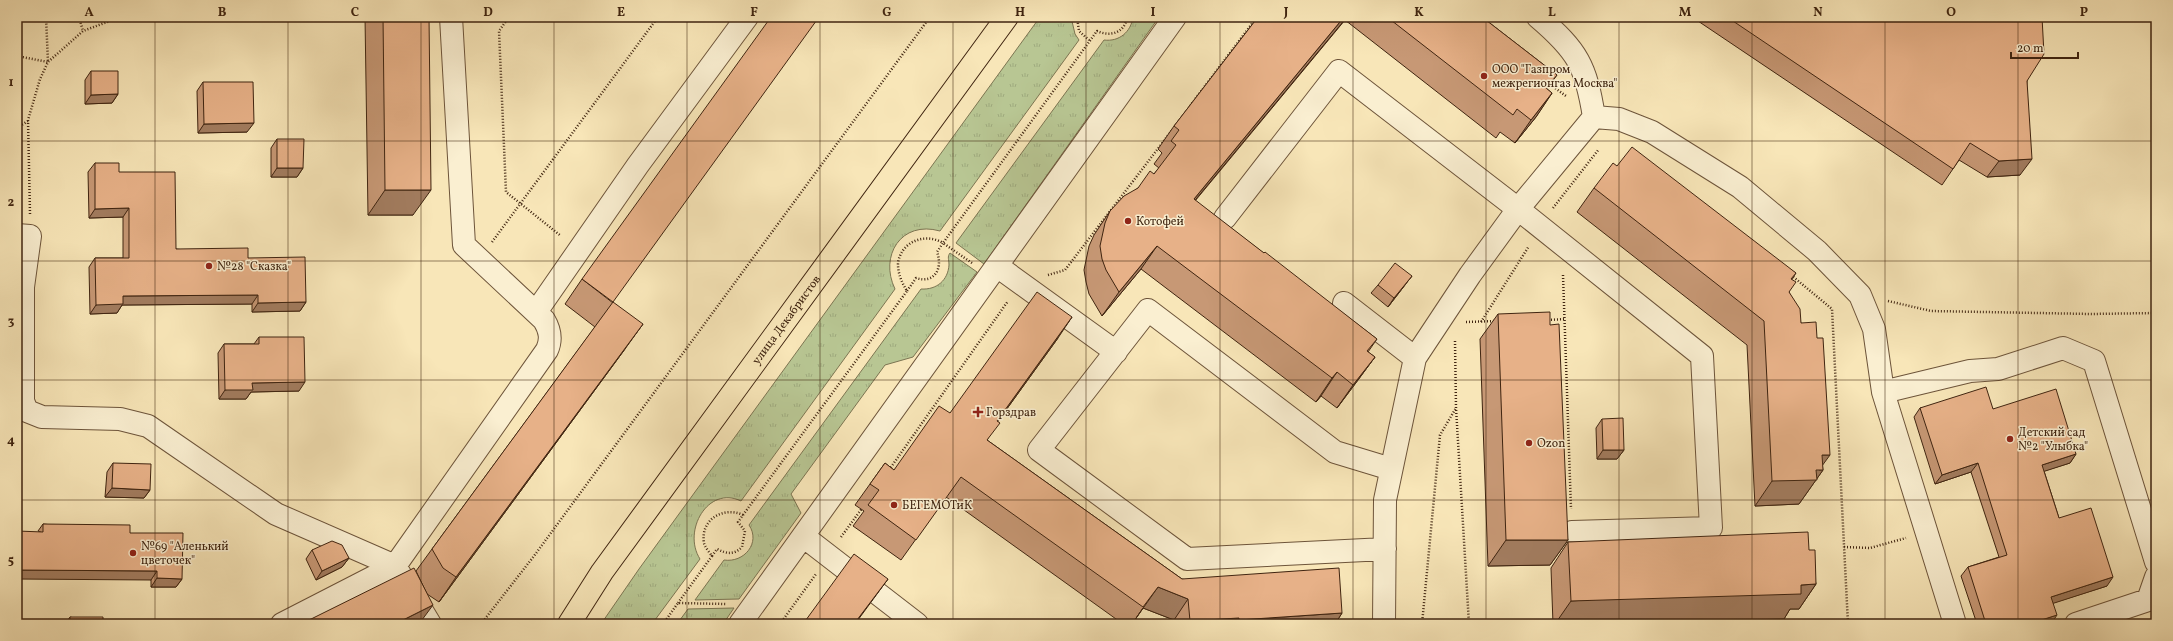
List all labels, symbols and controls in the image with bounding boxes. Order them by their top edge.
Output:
text: A [84,4,94,22]
text: B [218,4,227,22]
text: C [351,4,359,22]
text: D [483,4,493,22]
text: E [617,4,625,22]
text: F [750,4,758,22]
text: G [882,4,892,22]
text: H [1015,4,1025,22]
text: I [1151,4,1156,22]
text: J [1283,4,1289,22]
text: K [1414,4,1424,22]
text: L [1548,4,1556,22]
text: M [1679,4,1692,22]
text: N [1813,4,1823,22]
text: O [1946,4,1956,22]
text: P [2080,4,2088,22]
scale bar [2011,34,2078,60]
text: 20 m [2017,41,2044,57]
place label: ООО "Газпром межрегионгаз Москва" [1492,62,1618,92]
marker: ООО "Газпром межрегионгаз Москва" [1479,71,1489,81]
text: 1 [8,74,14,92]
text: 2 [8,194,15,212]
place label: Котофей [1136,214,1184,230]
marker: Котофей [1123,216,1133,226]
place label: №28 "Сказка" [217,259,291,275]
marker: №28 "Сказка" [204,261,214,271]
street label: улица Декабристов [749,272,825,368]
text: 3 [8,313,15,331]
place label: Горздрав [986,405,1036,421]
marker: Горздрав [973,407,983,417]
place label: Детский сад №2 "Улыбка" [2018,425,2088,455]
text: 4 [7,432,15,450]
marker: Детский сад №2 "Улыбка" [2005,434,2015,444]
place label: Ozon [1537,436,1565,452]
marker: Ozon [1524,438,1534,448]
place label: БЕГЕМОТиК [902,498,972,514]
marker: БЕГЕМОТиК [889,500,899,510]
place label: №69 "Аленький цветочек" [141,539,229,569]
marker: №69 "Аленький цветочек" [128,548,138,558]
text: 5 [8,552,14,570]

